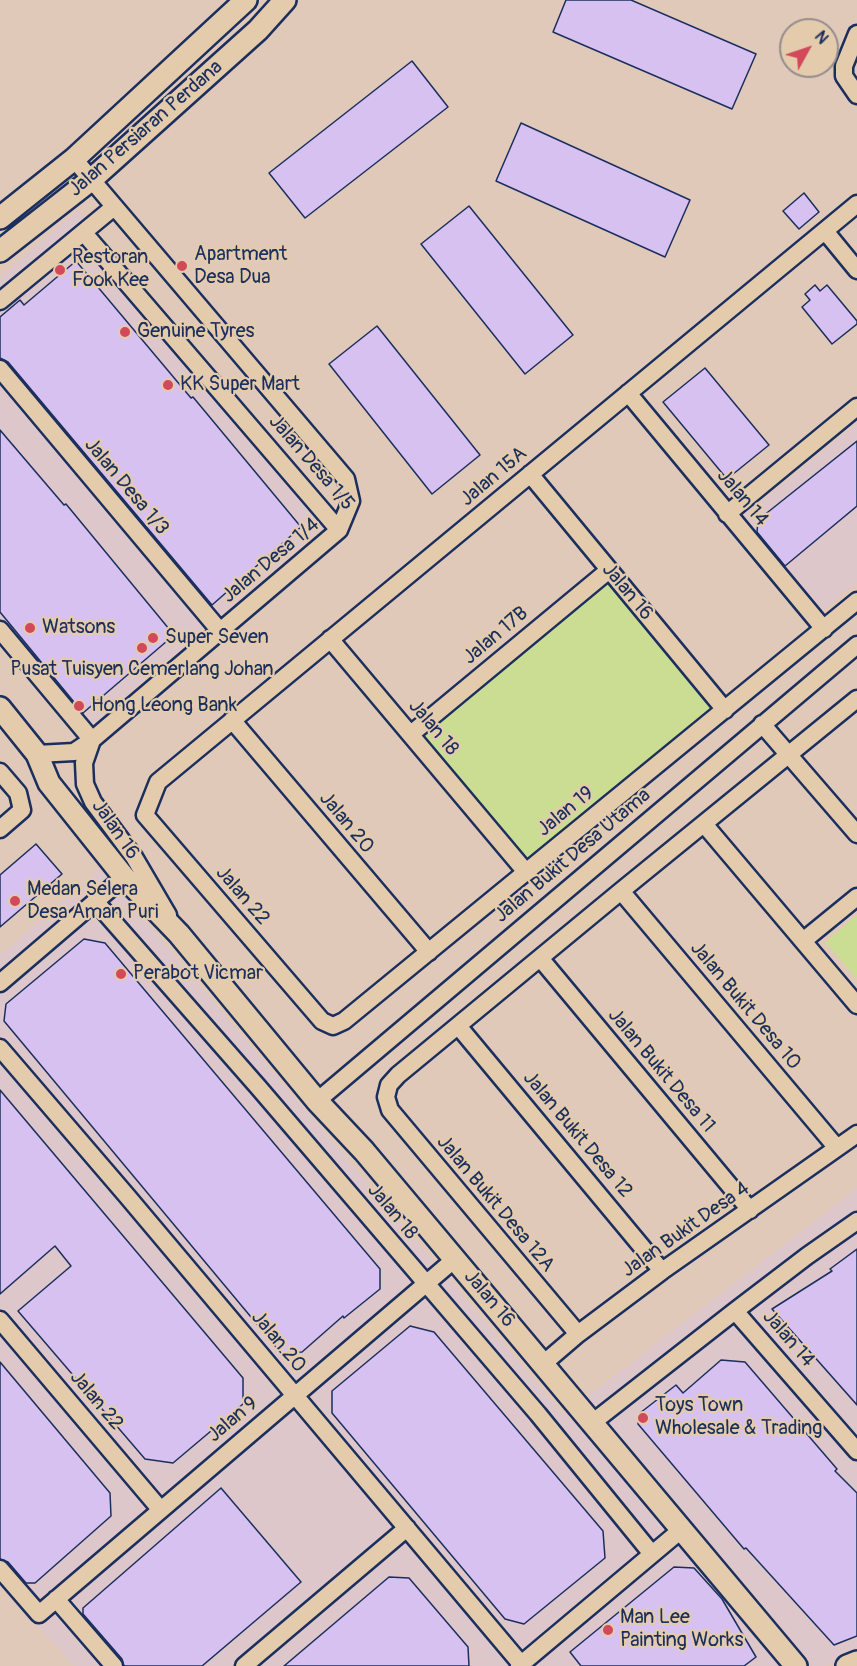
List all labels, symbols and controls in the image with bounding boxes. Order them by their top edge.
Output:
north arrow [779,18,839,78]
text: N [810,27,832,48]
street label: Jalan Persiaran Perdana [64,56,228,202]
place label: Apartment Desa Dua [194,243,287,290]
place label: Restoran Fook Kee [72,246,149,293]
marker: Apartment Desa Dua [175,259,189,273]
marker: Restoran Fook Kee [53,263,67,277]
place label: Genuine Tyres [137,320,255,344]
marker: Genuine Tyres [118,325,132,339]
place label: KK Super Mart [180,373,300,397]
marker: KK Super Mart [161,378,175,392]
street label: Jalan Desa 1/5 [263,410,359,516]
street label: Jalan Desa 1/3 [79,434,173,540]
street label: Jalan 15A [456,442,532,512]
street label: Jalan 14 [711,464,773,532]
street label: Jalan Desa 1/4 [217,513,325,609]
street label: Jalan 16 [596,558,658,626]
street label: Jalan 17B [459,602,533,670]
place label: Watsons [42,616,115,640]
marker: Watsons [23,621,37,635]
place label: Super Seven [165,626,269,650]
marker: Super Seven [146,631,160,645]
marker: Pusat Tuisyen Cemerlang Johan [135,641,149,655]
place label: Pusat Tuisyen Cemerlang Johan [10,658,274,682]
place label: Hong Leong Bank [91,694,237,718]
street label: Jalan 18 [403,695,463,761]
marker: Hong Leong Bank [72,699,86,713]
street label: Jalan 19 [533,782,599,842]
street label: Jalan Bukit Desa Utama [490,784,656,928]
street label: Jalan 20 [313,787,379,859]
street label: Jalan 16 [86,795,144,865]
street label: Jalan 22 [210,862,274,930]
place label: Medan Selera Desa Aman Puri [27,878,158,925]
marker: Medan Selera Desa Aman Puri [8,894,22,908]
street label: Jalan Bukit Desa 10 [684,937,806,1075]
place label: Perabot Vicmar [133,962,263,986]
marker: Perabot Vicmar [114,967,128,981]
street label: Jalan Bukit Desa 11 [602,1004,720,1138]
street label: Jalan Bukit Desa 12 [517,1067,637,1203]
street label: Jalan Bukit Desa 12A [431,1131,559,1277]
street label: Jalan Bukit Desa 4 [618,1177,754,1283]
street label: Jalan 18 [362,1179,422,1245]
street label: Jalan 16 [458,1265,520,1333]
street label: Jalan 20 [245,1306,311,1378]
street label: Jalan 14 [757,1306,819,1372]
street label: Jalan 22 [64,1366,128,1436]
street label: Jalan 9 [203,1392,263,1448]
place label: Toys Town Wholesale & Trading [655,1394,822,1441]
marker: Toys Town Wholesale & Trading [636,1411,650,1425]
place label: Man Lee Painting Works [620,1606,743,1653]
marker: Man Lee Painting Works [601,1623,615,1637]

